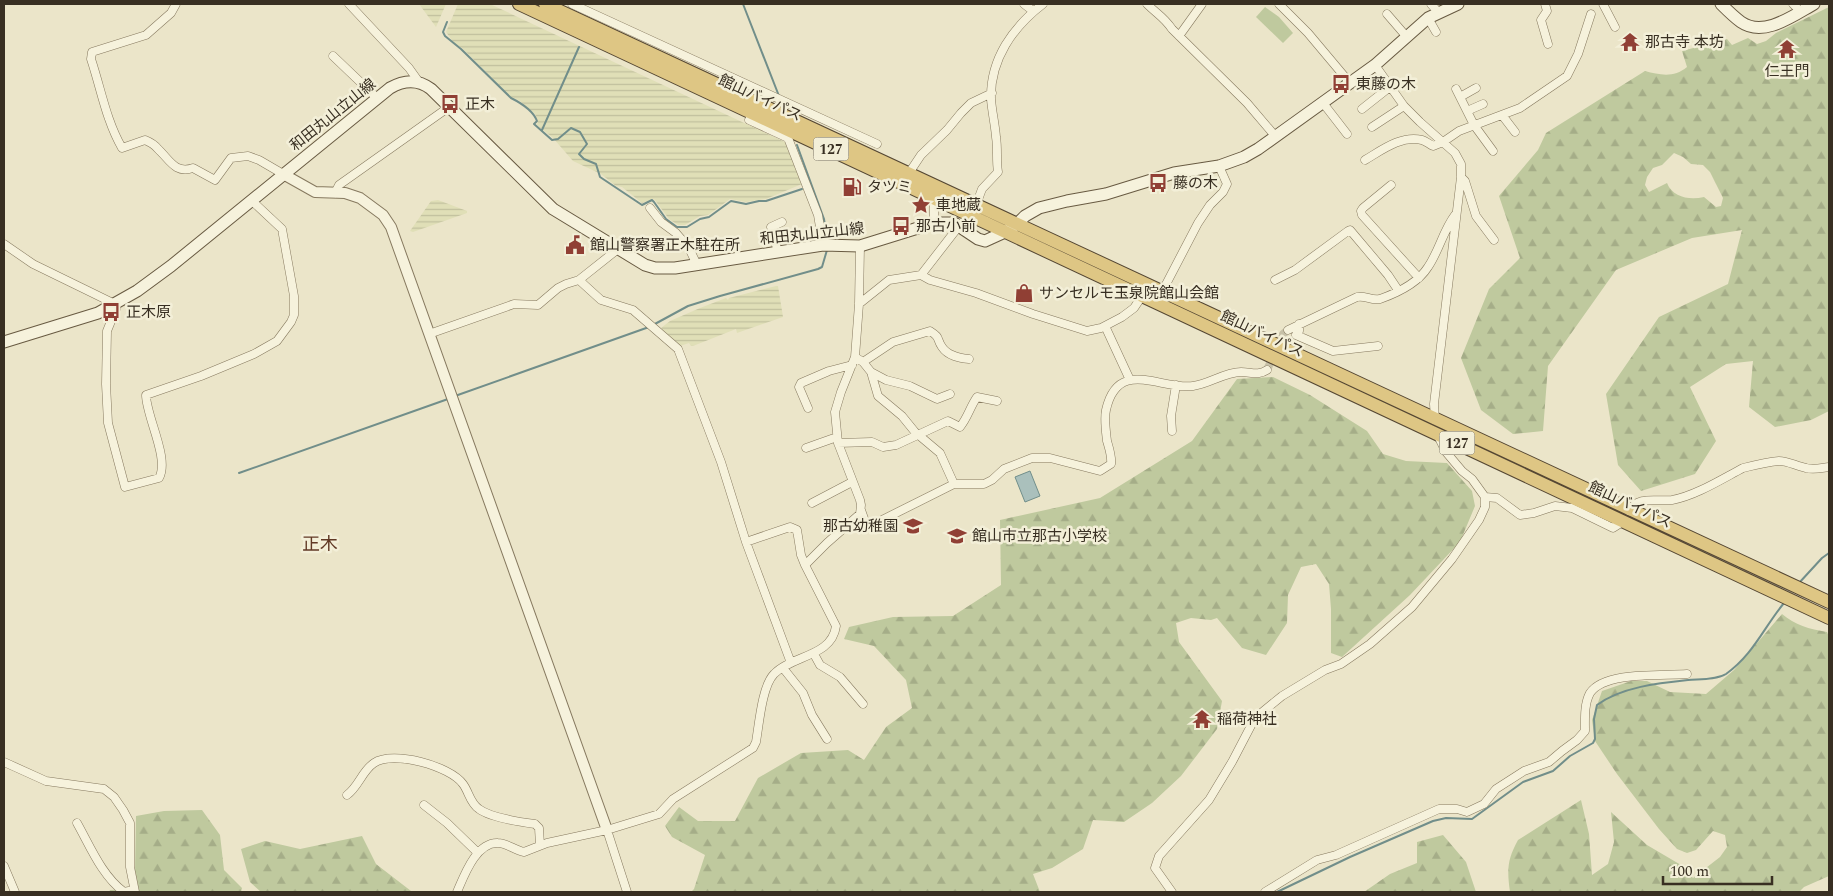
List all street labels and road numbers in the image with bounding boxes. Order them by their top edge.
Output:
street label: 館山バイパス [714,69,806,127]
street label: 和田丸山立山線 [285,73,381,157]
road number: 127 [814,138,848,160]
street label: 和田丸山立山線 [759,217,865,251]
street label: 館山バイパス [1216,305,1308,363]
road number: 127 [1440,432,1474,454]
street label: 館山バイパス [1584,476,1676,534]

